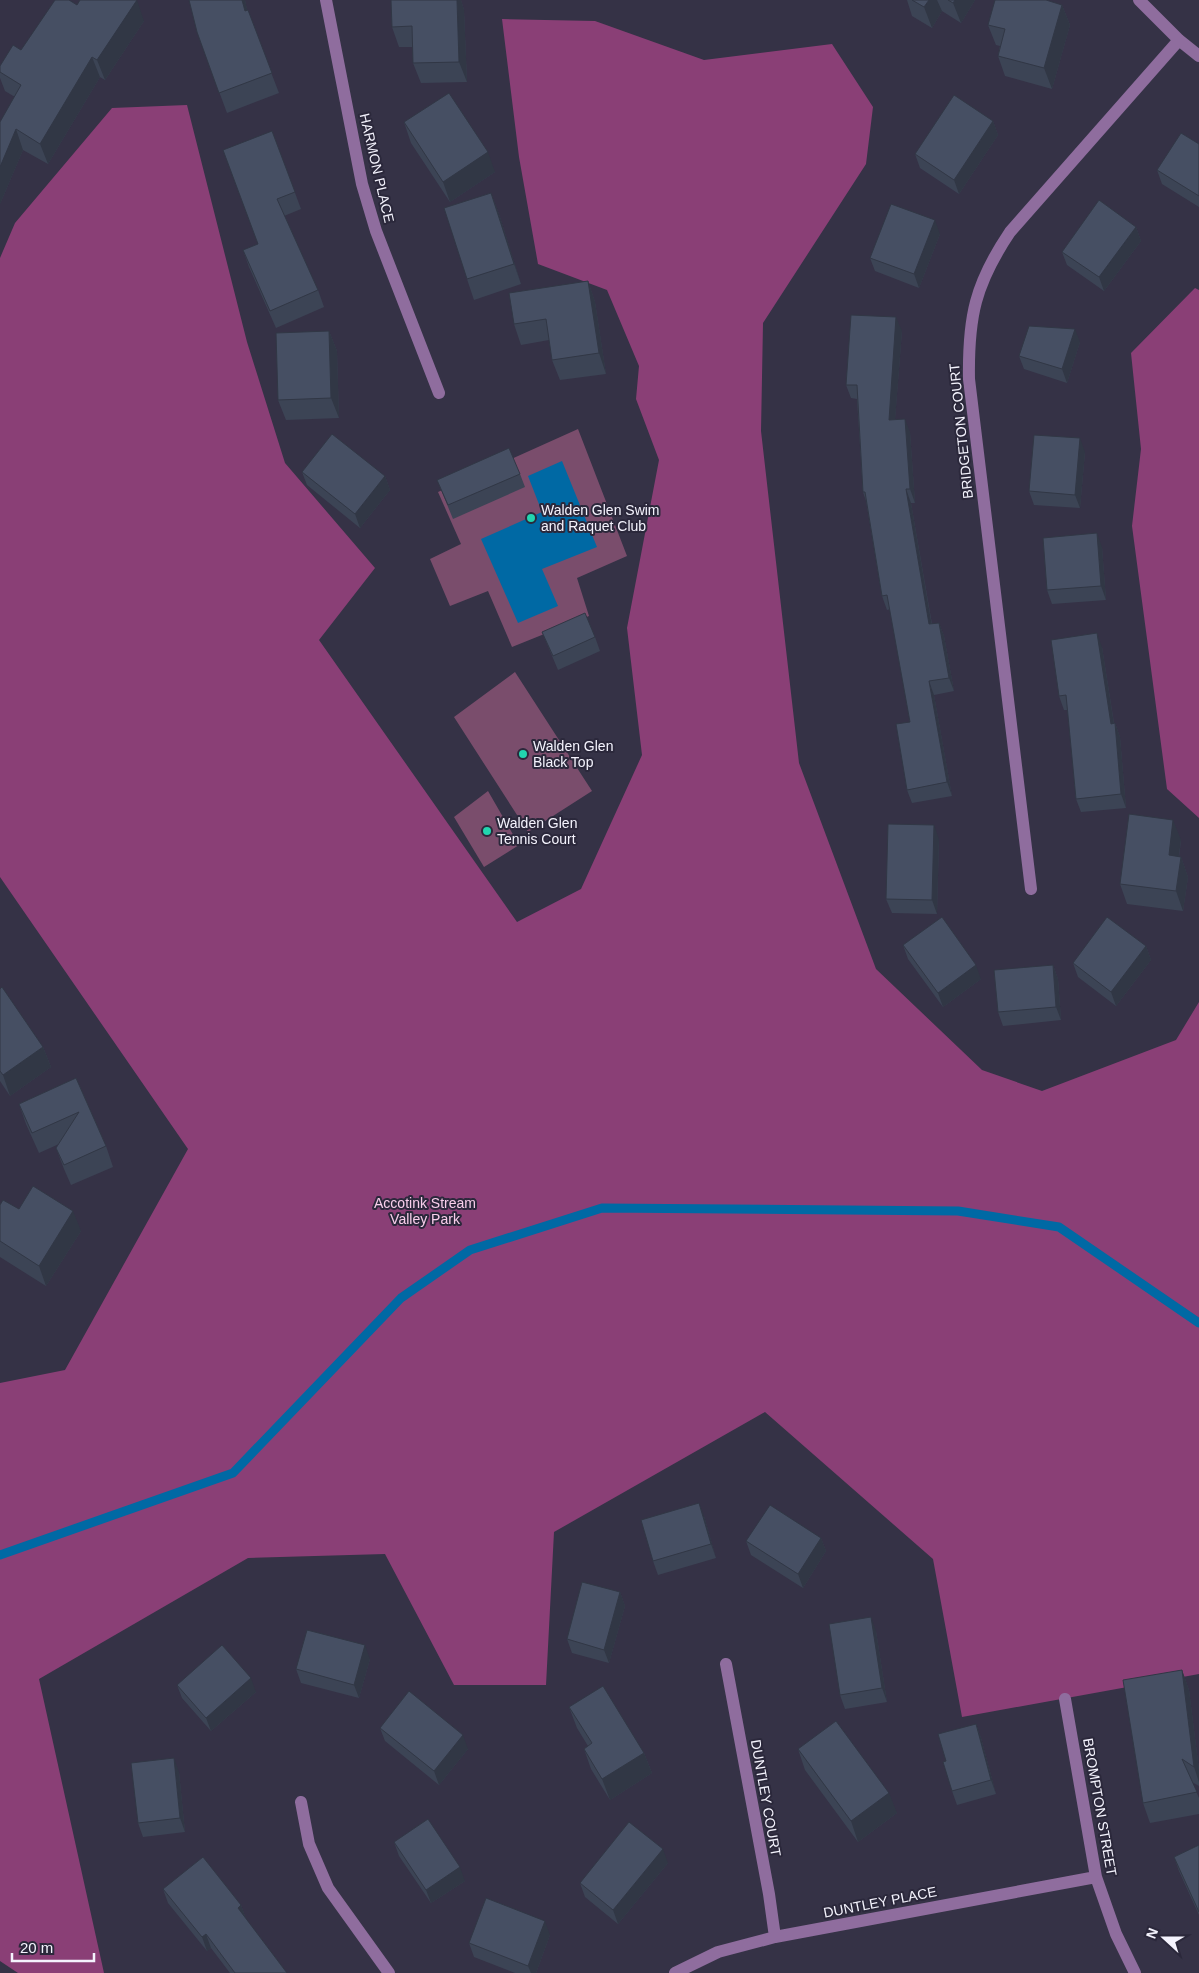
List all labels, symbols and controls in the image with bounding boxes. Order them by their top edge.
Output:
street label: HARMON PLACE [357,112,397,224]
street label: BRIDGETON COURT [946,362,976,500]
place label: Walden Glen Swim and Raquet Club [541,502,660,534]
marker: Walden Glen Swim and Raquet Club [525,512,537,524]
place label: Walden Glen Black Top [533,738,613,770]
marker: Walden Glen Black Top [517,748,529,760]
place label: Walden Glen Tennis Court [497,815,577,847]
marker: Walden Glen Tennis Court [481,825,493,837]
park label: Accotink Stream Valley Park [374,1195,476,1227]
street label: BROMPTON STREET [1080,1737,1120,1878]
street label: DUNTLEY COURT [748,1738,784,1858]
street label: DUNTLEY PLACE [822,1883,938,1921]
north arrow [1139,1913,1189,1963]
text: N [1143,1926,1161,1941]
scale bar [12,1930,95,1962]
text: 20 m [20,1939,53,1956]

